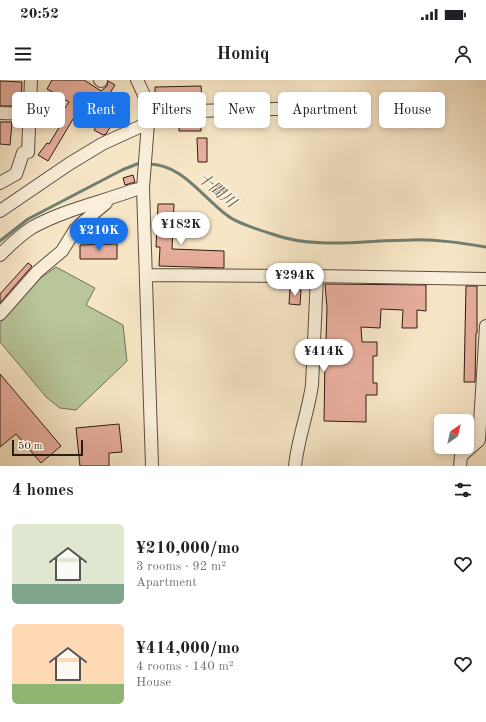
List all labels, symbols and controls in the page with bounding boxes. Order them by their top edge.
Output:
text: 20:52 [20,7,59,22]
icon: menu [12,43,34,65]
icon: person [452,43,474,65]
text: Homiq [216,45,270,63]
chip: Buy [12,92,65,128]
chip: Rent [73,92,130,128]
chip: Filters [138,92,206,128]
chip: New [214,92,270,128]
chip: Apartment [278,92,371,128]
chip: House [379,92,445,128]
water label: 十間川 [194,169,241,212]
pin: ¥182K [153,212,209,246]
pin: ¥210K [71,218,127,252]
text: ¥182K [161,218,201,231]
text: ¥210K [79,224,119,237]
pin: ¥294K [267,263,323,297]
text: ¥294K [275,269,315,282]
pin: ¥414K [296,339,352,373]
text: ¥414K [304,345,344,358]
north arrow [434,414,474,454]
map controls [434,414,474,454]
scale bar [12,438,83,457]
text: 50 m [18,441,43,452]
icon: filters [452,479,474,501]
text: 4 homes [12,482,74,499]
icon: home [44,540,92,588]
text: ¥210,000/mo [136,540,240,557]
icon: heart [452,553,474,575]
text: 3 rooms · 92 m² [136,560,226,573]
text: Apartment [136,576,197,589]
icon: home [44,640,92,688]
text: ¥414,000/mo [136,640,240,657]
icon: heart [452,653,474,675]
text: 4 rooms · 140 m² [136,660,234,673]
text: House [136,676,171,689]

